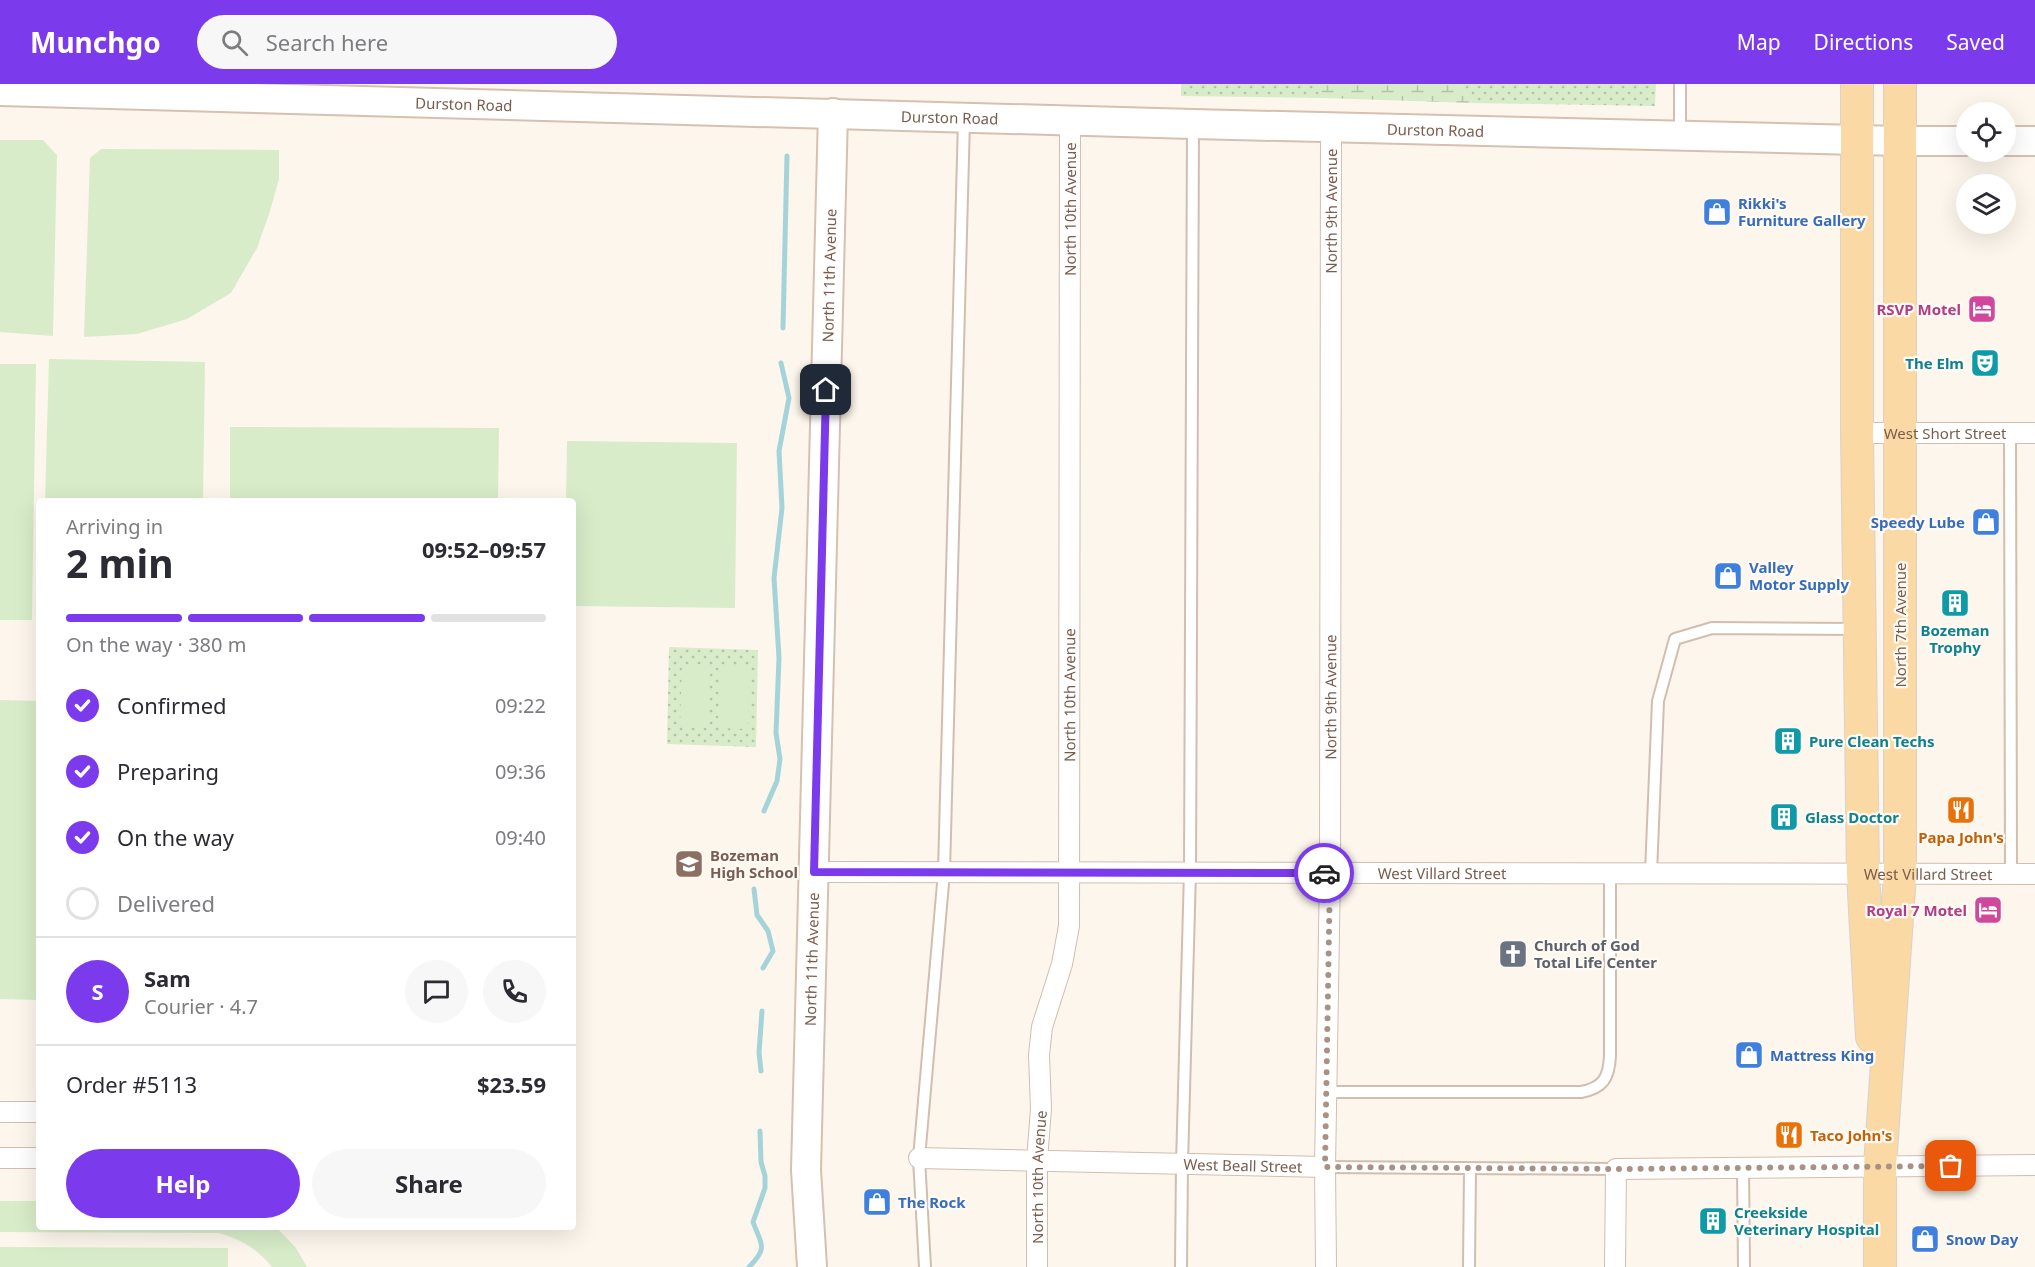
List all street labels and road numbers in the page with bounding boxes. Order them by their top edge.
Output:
street label: Durston Road [415,92,513,115]
street label: Durston Road [901,106,999,129]
street label: Durston Road [1387,119,1484,141]
street label: North 10th Avenue [1060,142,1080,276]
street label: North 9th Avenue [1321,148,1341,274]
street label: North 11th Avenue [817,208,841,343]
street label: West Short Street [1884,423,2007,443]
street label: North 7th Avenue [1890,562,1910,688]
street label: North 10th Avenue [1059,628,1079,762]
street label: North 9th Avenue [1320,634,1340,760]
street label: West Villard Street [1378,863,1507,883]
street label: West Villard Street [1864,864,1993,884]
street label: North 11th Avenue [800,892,823,1026]
street label: North 10th Avenue [1027,1109,1051,1244]
street label: West Beall Street [1183,1154,1303,1177]

